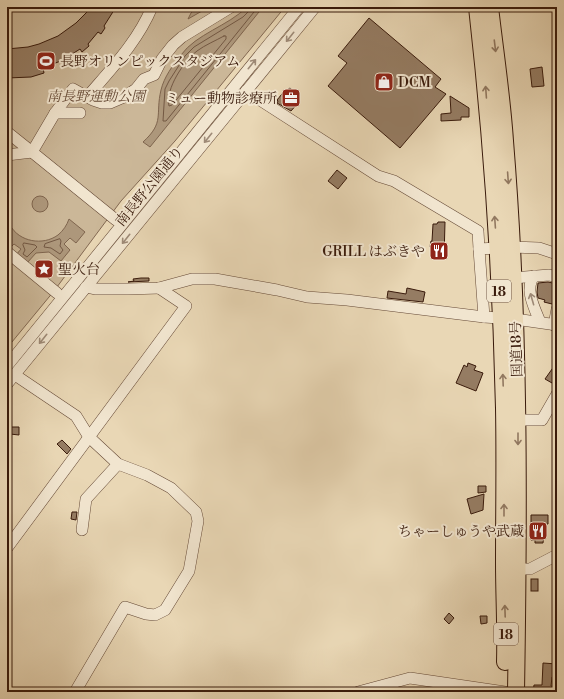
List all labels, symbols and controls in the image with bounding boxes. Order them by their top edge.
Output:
one-way arrow [286,32,294,43]
one-way arrow [491,39,498,52]
sports icon: 長野オリンピックスタジアム [35,50,57,72]
place label: 長野オリンピックスタジアム [60,53,240,71]
one-way arrow [248,59,257,70]
shop icon: DCM [373,71,395,93]
place label: DCM [398,74,431,92]
one-way arrow [483,86,490,99]
office icon: ミュー動物診療所 [280,87,302,109]
park label: 南長野運動公園 [47,88,147,106]
place label: ミュー動物診療所 [165,90,277,108]
one-way arrow [203,133,212,143]
street label: 南長野公園通り [112,143,188,230]
one-way arrow [504,171,511,184]
one-way arrow [491,216,499,229]
one-way arrow [121,233,130,244]
restaurant icon: GRILL はぶきや [428,240,450,262]
place label: GRILL はぶきや [322,243,425,261]
place icon: 聖火台 [33,258,55,280]
place label: 聖火台 [58,261,100,279]
road number: 18 [487,280,511,302]
one-way arrow [528,293,535,306]
street label: 国道18号 [507,320,527,377]
one-way arrow [39,334,48,345]
one-way arrow [499,374,506,387]
one-way arrow [514,432,522,445]
one-way arrow [500,504,508,517]
restaurant icon: ちゃーしゅうや武蔵 [527,520,549,542]
place label: ちゃーしゅうや武蔵 [398,523,524,541]
one-way arrow [501,605,509,618]
road number: 18 [494,623,518,645]

